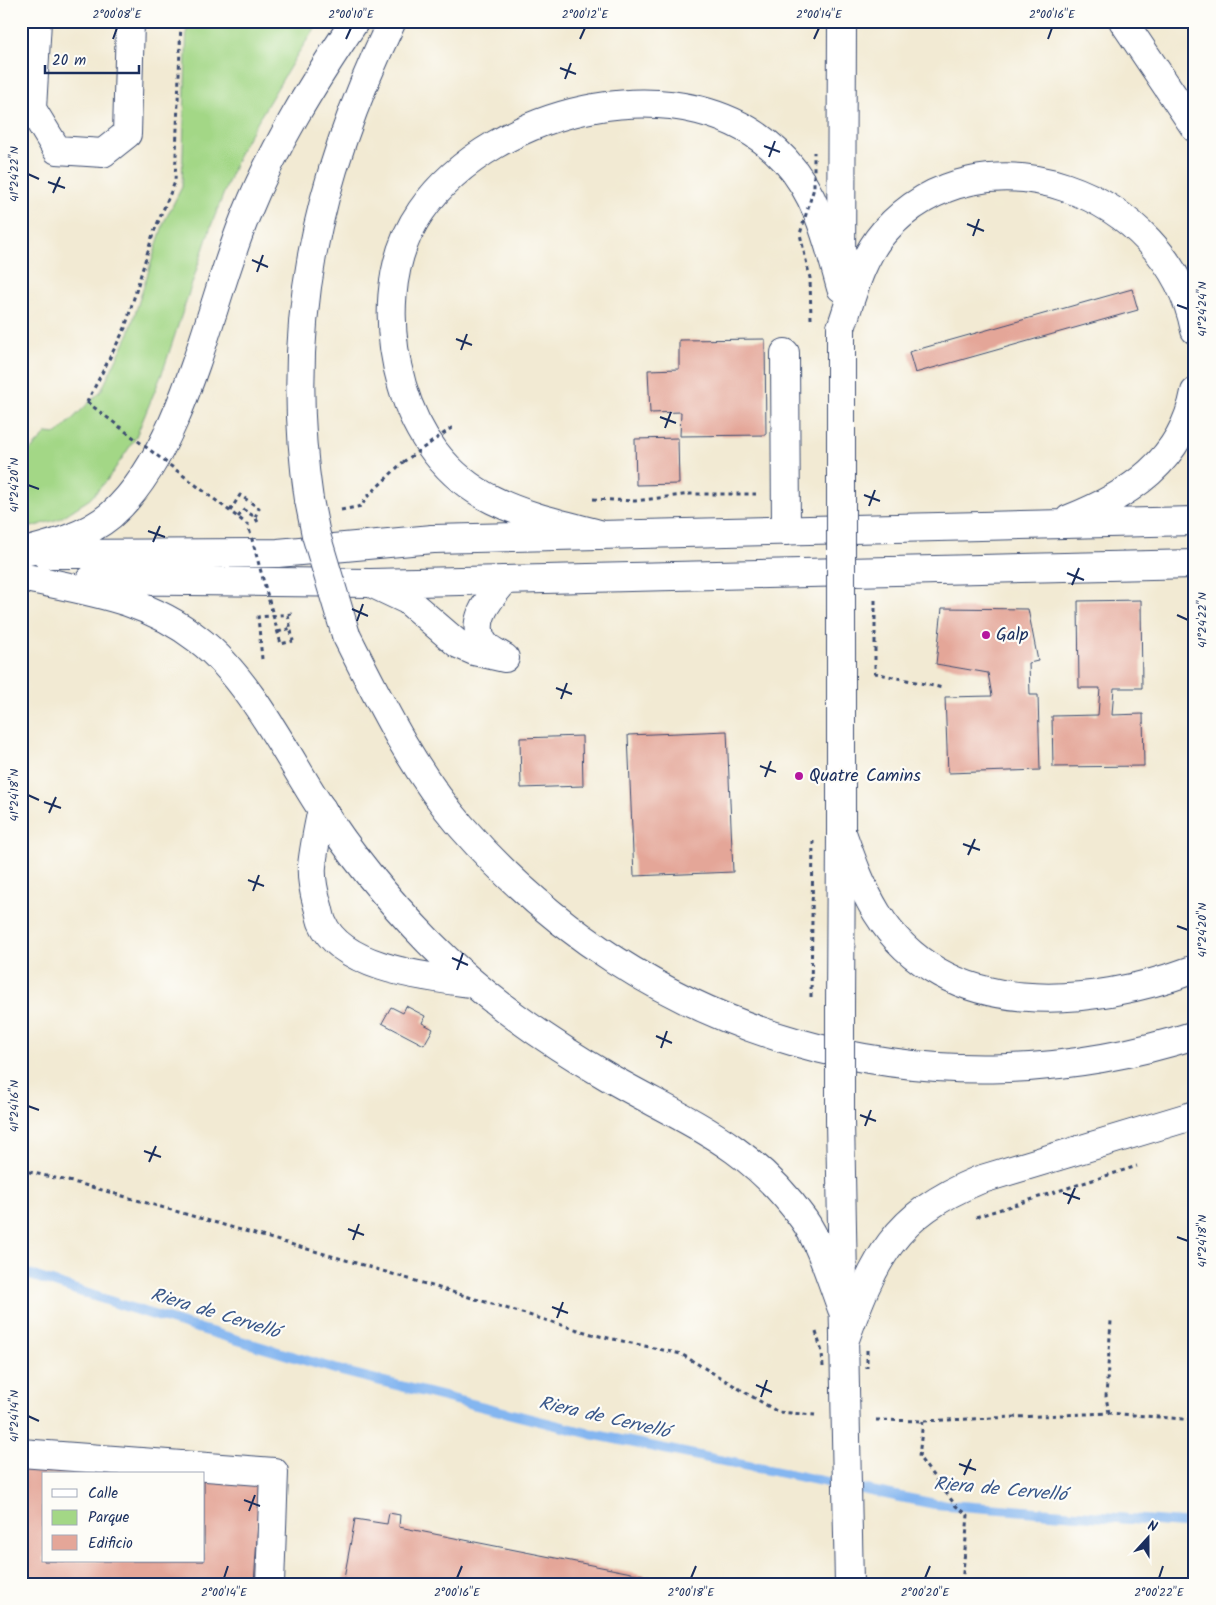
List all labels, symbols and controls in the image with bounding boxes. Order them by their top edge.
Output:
text: 2°00'08"E [93,5,142,24]
text: 2°00'10"E [328,5,375,24]
text: 2°00'12"E [562,5,609,24]
text: 2°00'14"E [796,5,843,24]
text: 2°00'16"E [1029,5,1076,24]
scale bar [45,42,139,74]
text: 20 m [52,49,86,73]
text: 41°24'22"N [5,146,24,202]
text: 41°24'24"N [1193,281,1212,337]
text: 41°24'20"N [5,458,24,512]
text: 41°24'22"N [1193,592,1212,648]
place label: Galp [996,621,1029,650]
marker: Galp [980,629,992,641]
place label: Quatre Camins [809,762,921,791]
text: 41°24'18"N [5,769,24,821]
marker: Quatre Camins [793,770,805,782]
text: 41°24'20"N [1193,903,1212,957]
text: 41°24'16"N [5,1080,24,1132]
text: 41°24'18"N [1193,1215,1212,1267]
water label: Riera de Cervelló [147,1280,287,1349]
water label: Riera de Cervelló [536,1388,677,1449]
text: 41°24'14"N [5,1390,24,1442]
water label: Riera de Cervelló [932,1469,1072,1511]
legend [42,1472,205,1562]
text: Calle [88,1482,118,1506]
text: Parque [88,1506,129,1530]
north arrow [1124,1512,1174,1562]
text: N [1144,1515,1161,1539]
text: Edificio [88,1532,133,1556]
text: 2°00'14"E [201,1583,248,1602]
text: 2°00'16"E [434,1583,481,1602]
text: 2°00'18"E [668,1583,715,1602]
text: 2°00'20"E [901,1583,950,1602]
text: 2°00'22"E [1134,1583,1185,1602]

